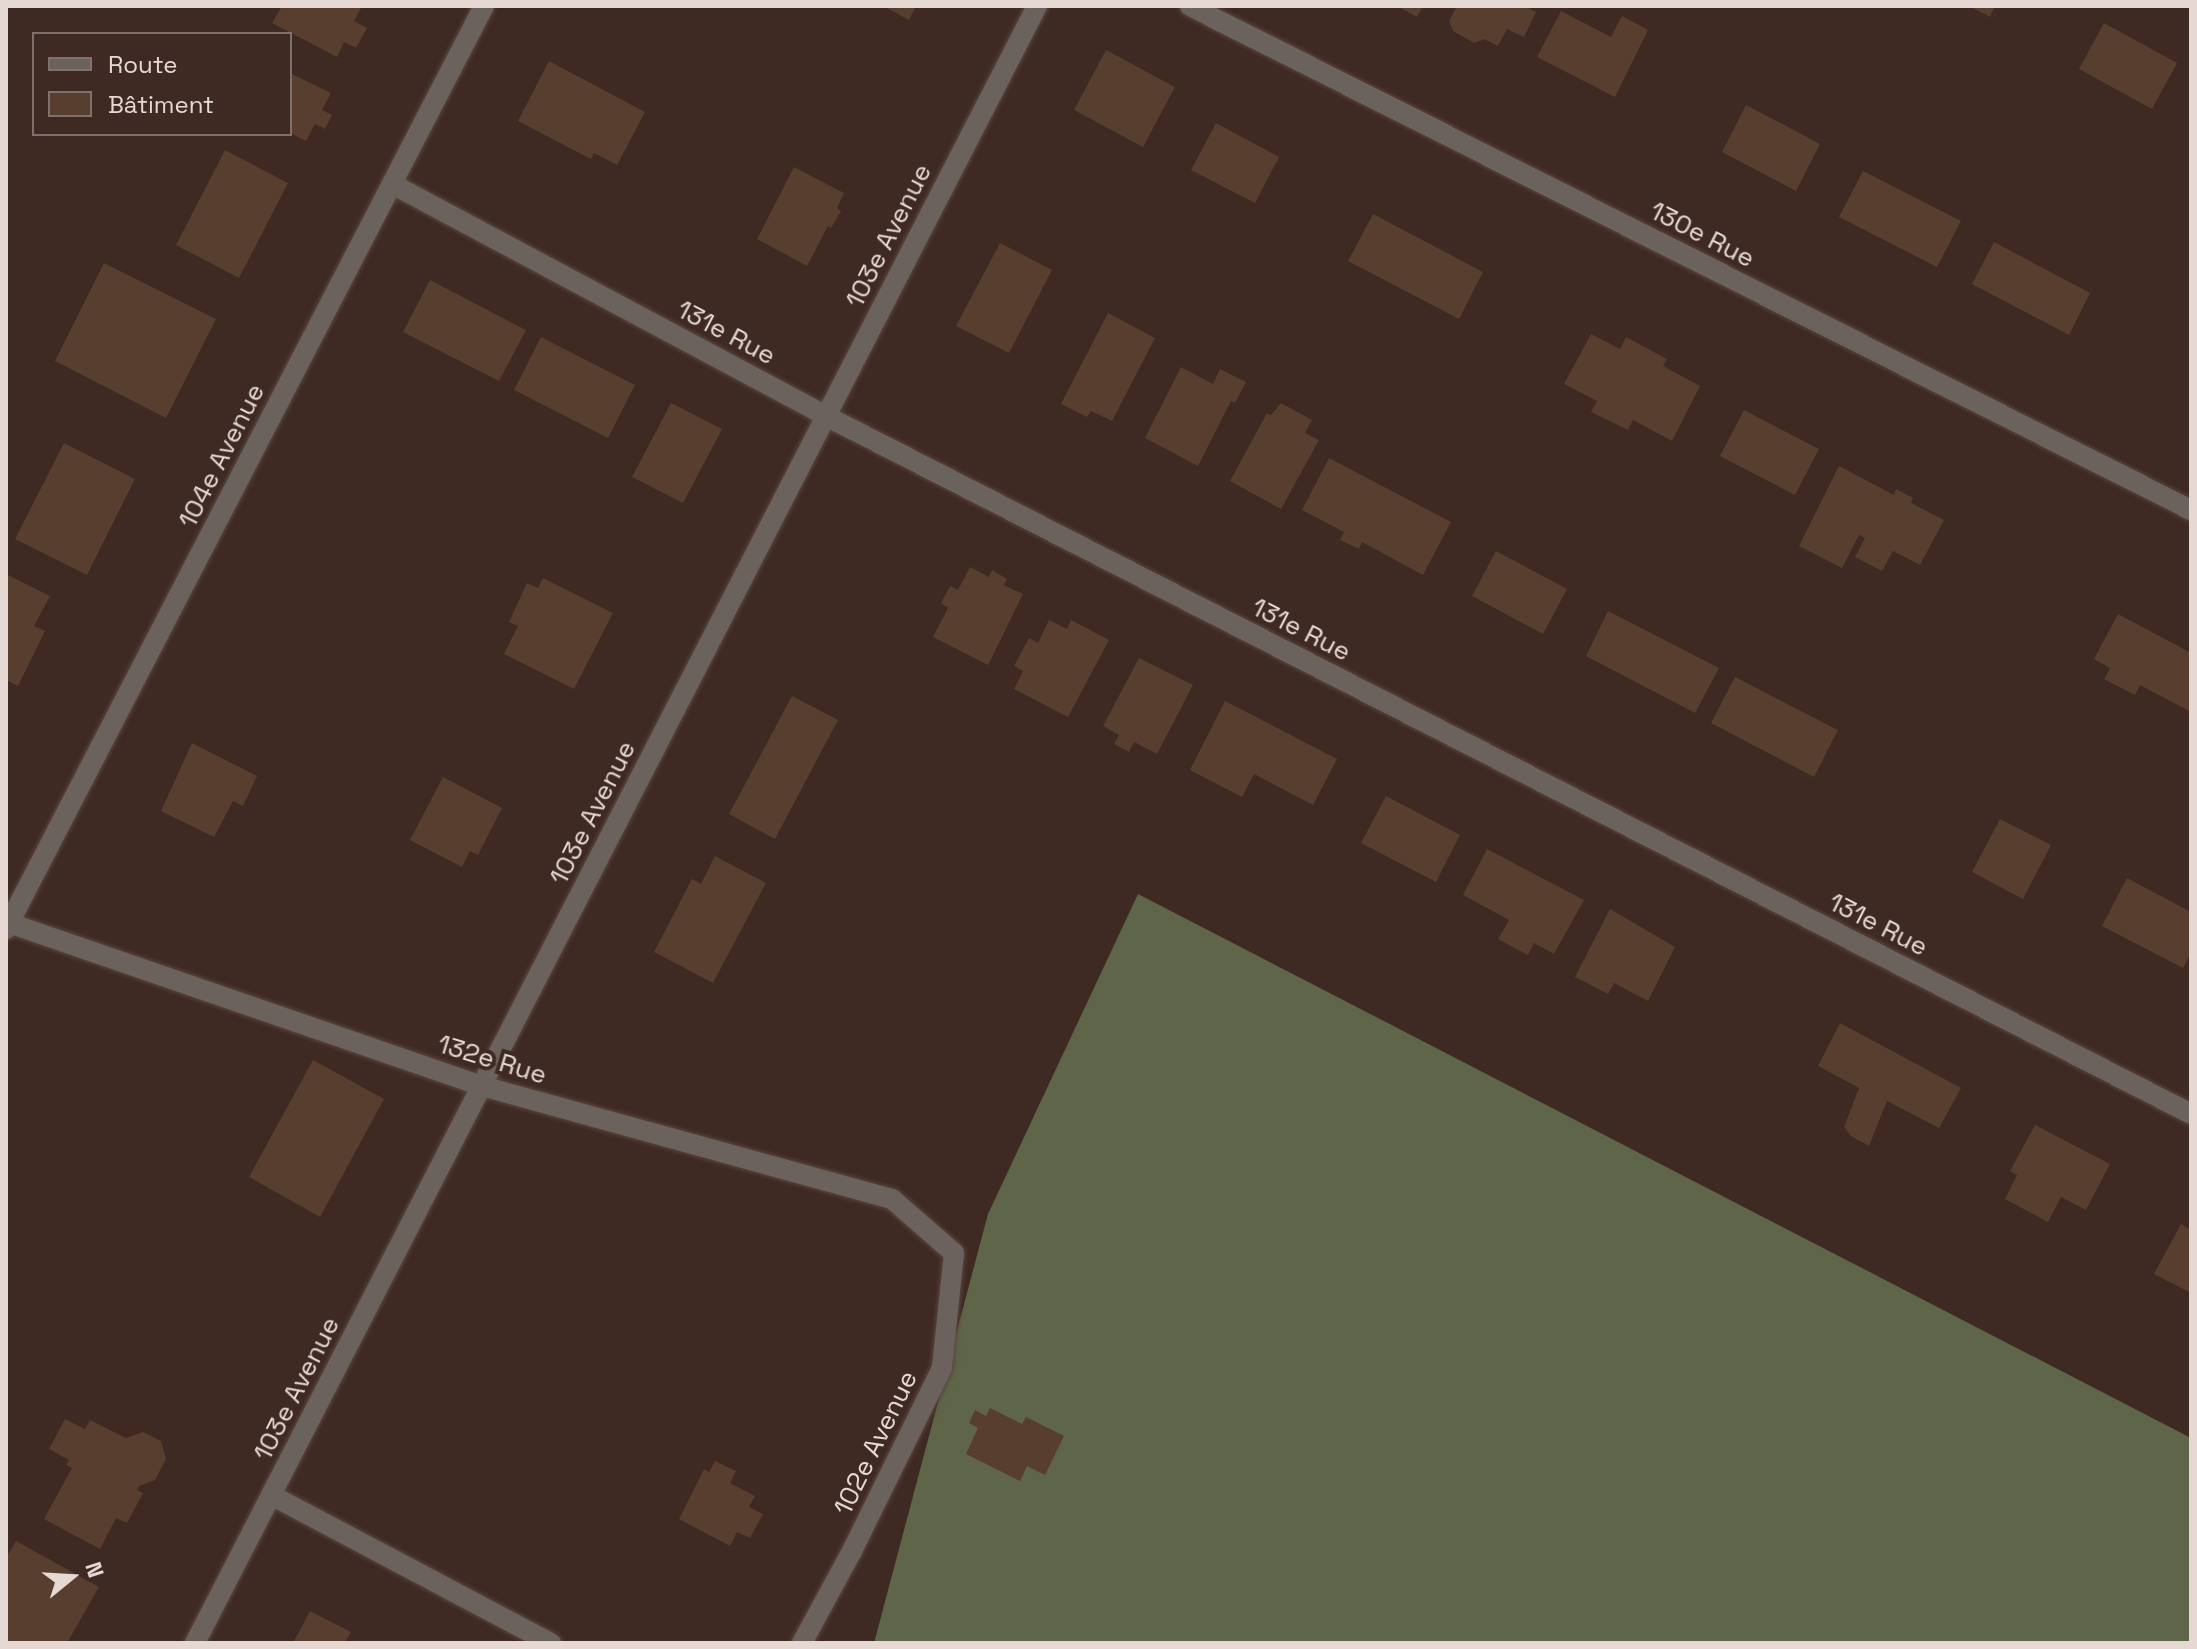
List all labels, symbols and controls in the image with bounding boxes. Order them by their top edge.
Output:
legend [32,32,292,136]
text: Route [108,49,177,80]
text: Bâtiment [108,89,214,120]
street label: 103e Avenue [839,159,939,313]
street label: 130e Rue [1645,195,1759,275]
street label: 131e Rue [672,294,780,372]
street label: 104e Avenue [172,379,272,533]
street label: 131e Rue [1246,592,1356,668]
street label: 103e Avenue [543,736,643,890]
street label: 131e Rue [1823,887,1933,963]
street label: 132e Rue [434,1029,550,1091]
street label: 103e Avenue [247,1312,347,1466]
street label: 102e Avenue [828,1366,924,1520]
north arrow [32,1537,112,1617]
text: N [79,1558,110,1581]

